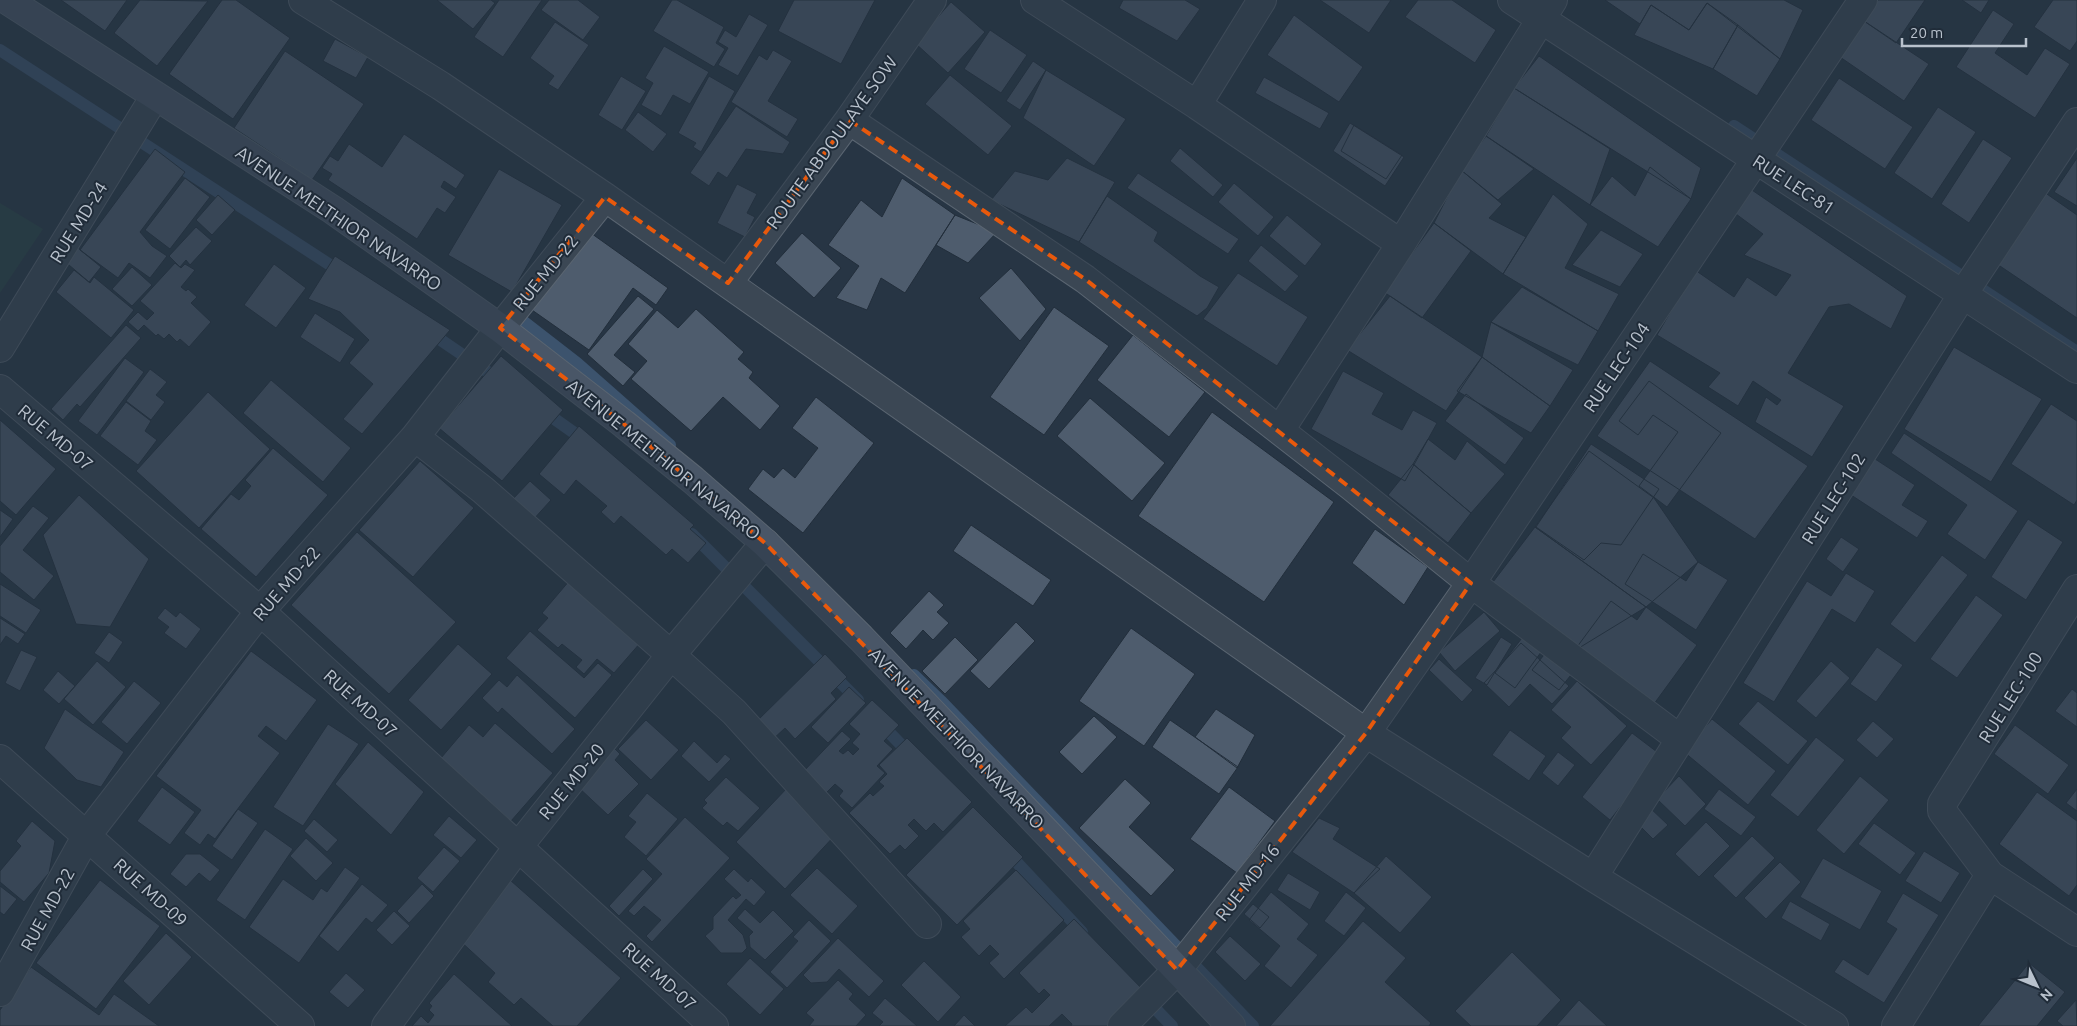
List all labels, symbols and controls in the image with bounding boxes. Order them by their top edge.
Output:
scale bar [1902,15,2026,47]
text: 20 m [1910,24,1943,41]
street label: ROUTE ABDOULAYE SOW [762,51,901,232]
street label: AVENUE MELTHIOR NAVARRO [232,142,446,294]
street label: RUE LEC-81 [1750,150,1838,218]
street label: RUE MD-24 [45,178,111,266]
street label: RUE MD-22 [508,230,582,314]
street label: RUE LEC-104 [1579,319,1653,415]
street label: AVENUE MELTHIOR NAVARRO [563,375,765,543]
street label: RUE MD-07 [14,400,98,474]
street label: RUE LEC-102 [1797,449,1869,547]
street label: RUE MD-22 [248,542,324,624]
street label: AVENUE MELTHIOR NAVARRO [865,643,1049,833]
street label: RUE LEC-100 [1974,648,2046,746]
street label: RUE MD-07 [320,665,402,741]
street label: RUE MD-20 [534,739,608,823]
street label: RUE MD-16 [1211,840,1283,924]
street label: RUE MD-09 [110,854,192,930]
street label: RUE MD-22 [16,864,78,954]
street label: RUE MD-07 [619,938,701,1014]
north arrow [2012,961,2062,1011]
text: N [2037,986,2056,1004]

